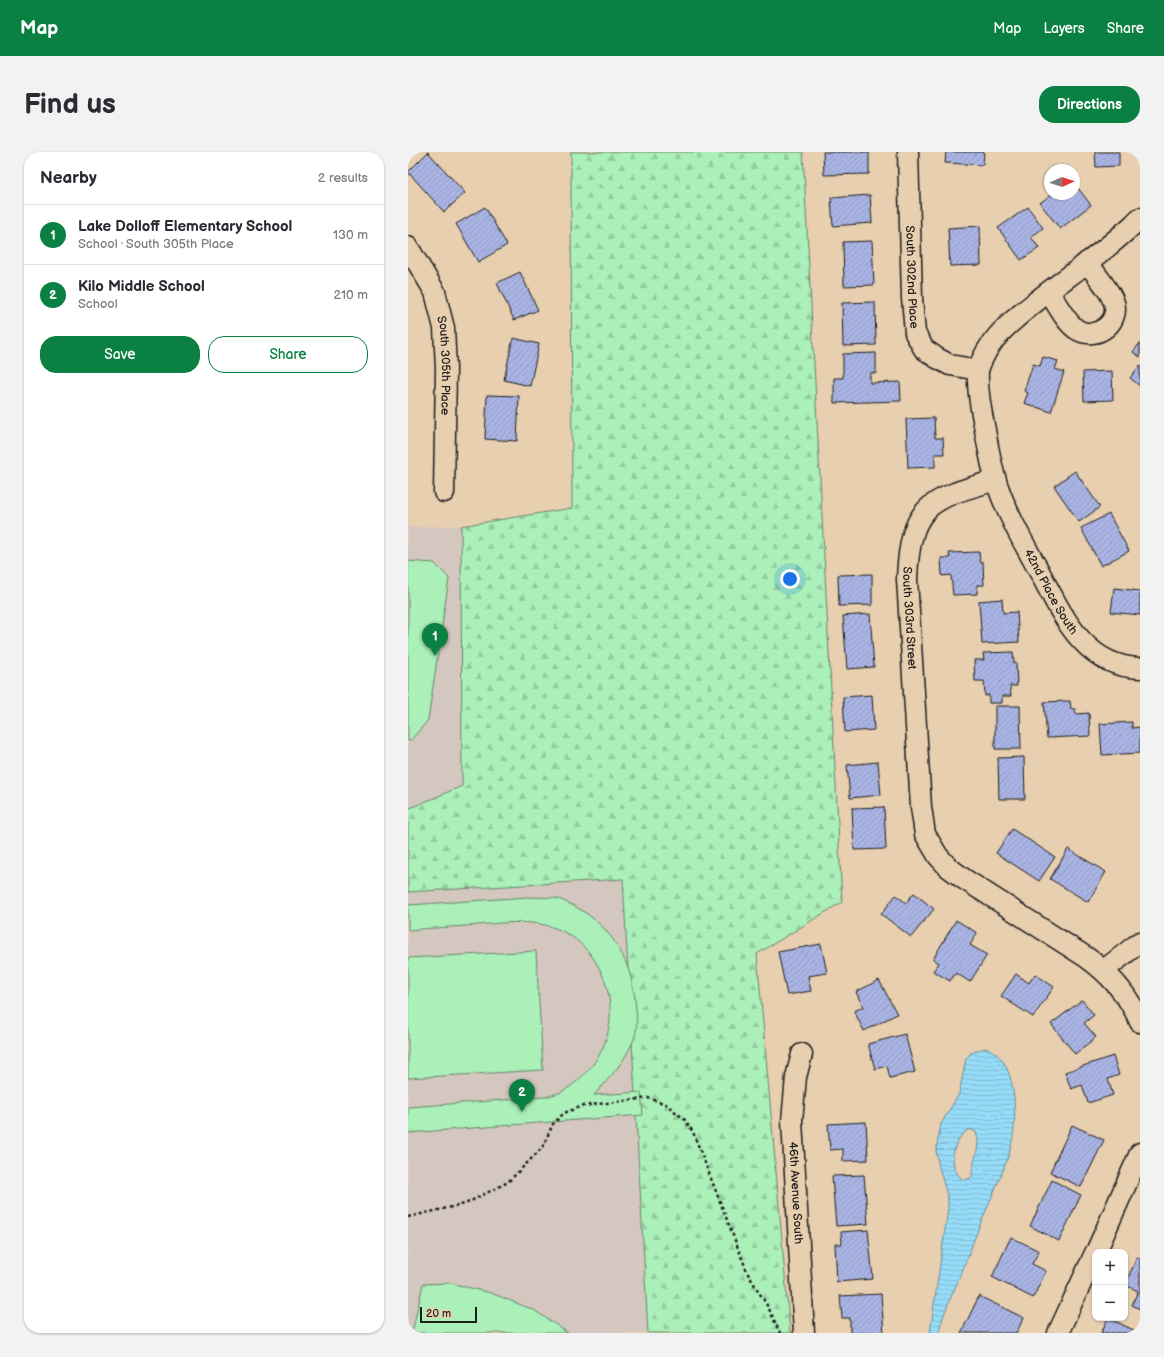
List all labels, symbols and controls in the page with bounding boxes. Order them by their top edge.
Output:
text: Map [20,17,58,40]
text: Map [993,20,1021,37]
text: Layers [1043,20,1085,37]
text: Share [1107,20,1144,37]
button: Directions [1039,86,1140,123]
text: Find us [24,88,116,121]
north arrow [1044,164,1080,200]
text: Nearby [40,168,97,188]
text: 2 results [318,170,368,186]
text: Lake Dolloff Elementary School [78,217,292,236]
street label: South 302nd Place [902,225,922,329]
text: 1 [50,227,56,243]
text: 130 m [333,227,368,243]
text: School · South 305th Place [78,236,234,252]
text: Kilo Middle School [78,277,205,296]
text: 2 [49,287,57,303]
text: 210 m [334,287,368,303]
text: School [78,296,118,312]
street label: South 305th Place [433,314,453,415]
button: Save [40,336,200,373]
button: Share [208,336,368,373]
street label: 42nd Place South [1020,547,1081,638]
street label: South 303rd Street [899,566,920,670]
your location [780,569,800,589]
pin: 1 [422,623,448,656]
pin: 2 [509,1079,535,1112]
street label: 46th Avenue South [785,1141,806,1245]
map controls [1092,1249,1128,1321]
button: + [1092,1249,1128,1285]
button: − [1092,1285,1128,1321]
scale bar [420,1305,477,1324]
text: 20 m [426,1307,451,1320]

